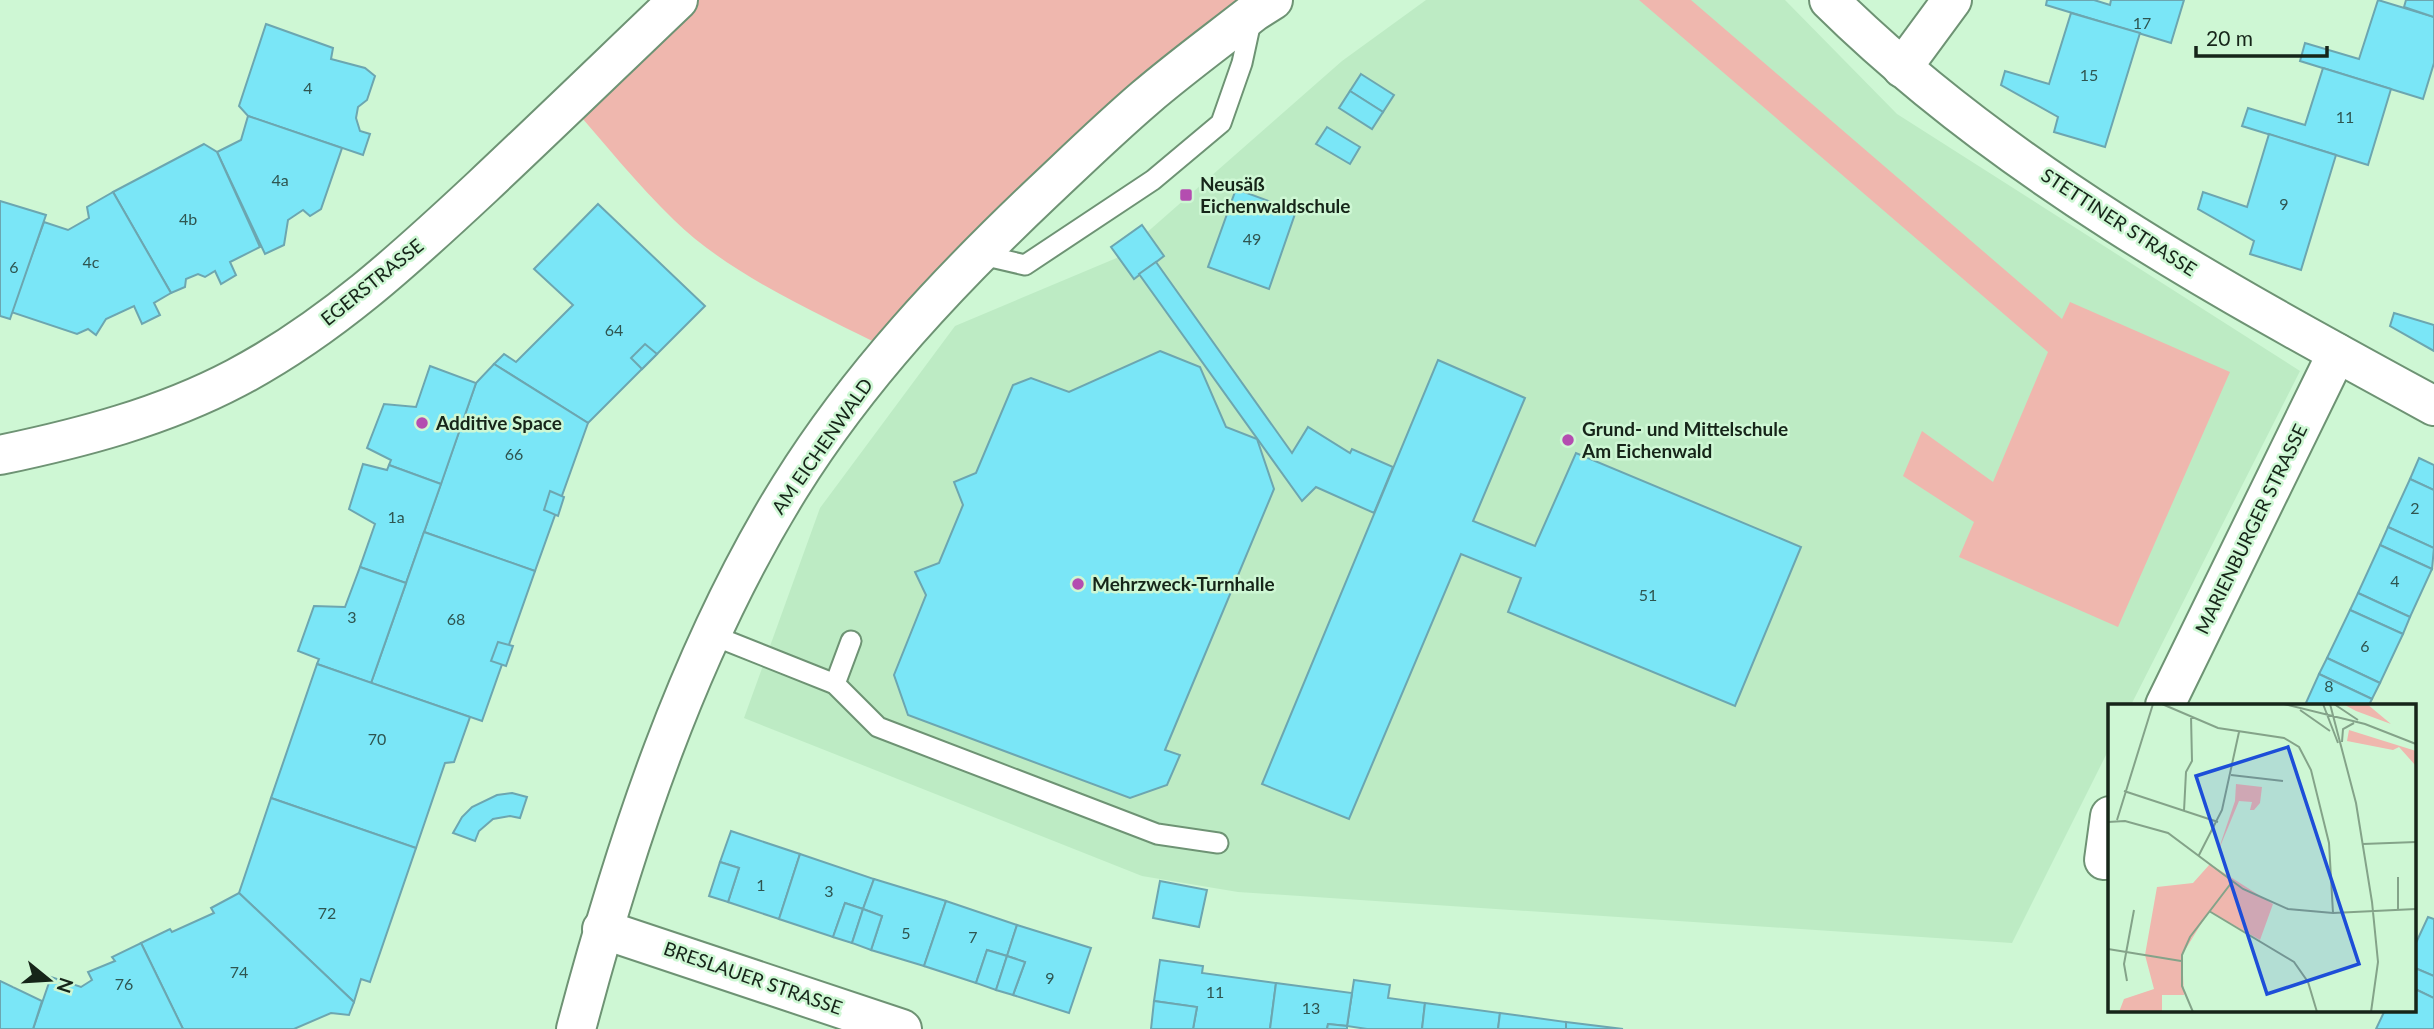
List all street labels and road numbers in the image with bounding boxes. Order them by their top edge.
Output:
street label: STETTINER STRASSE [2037,163,2201,280]
street label: EGERSTRASSE [316,233,428,330]
street label: AM EICHENWALD [766,373,877,518]
street label: MARIENBURGER STRASSE [2190,420,2311,638]
street label: BRESLAUER STRASSE [661,936,846,1019]

